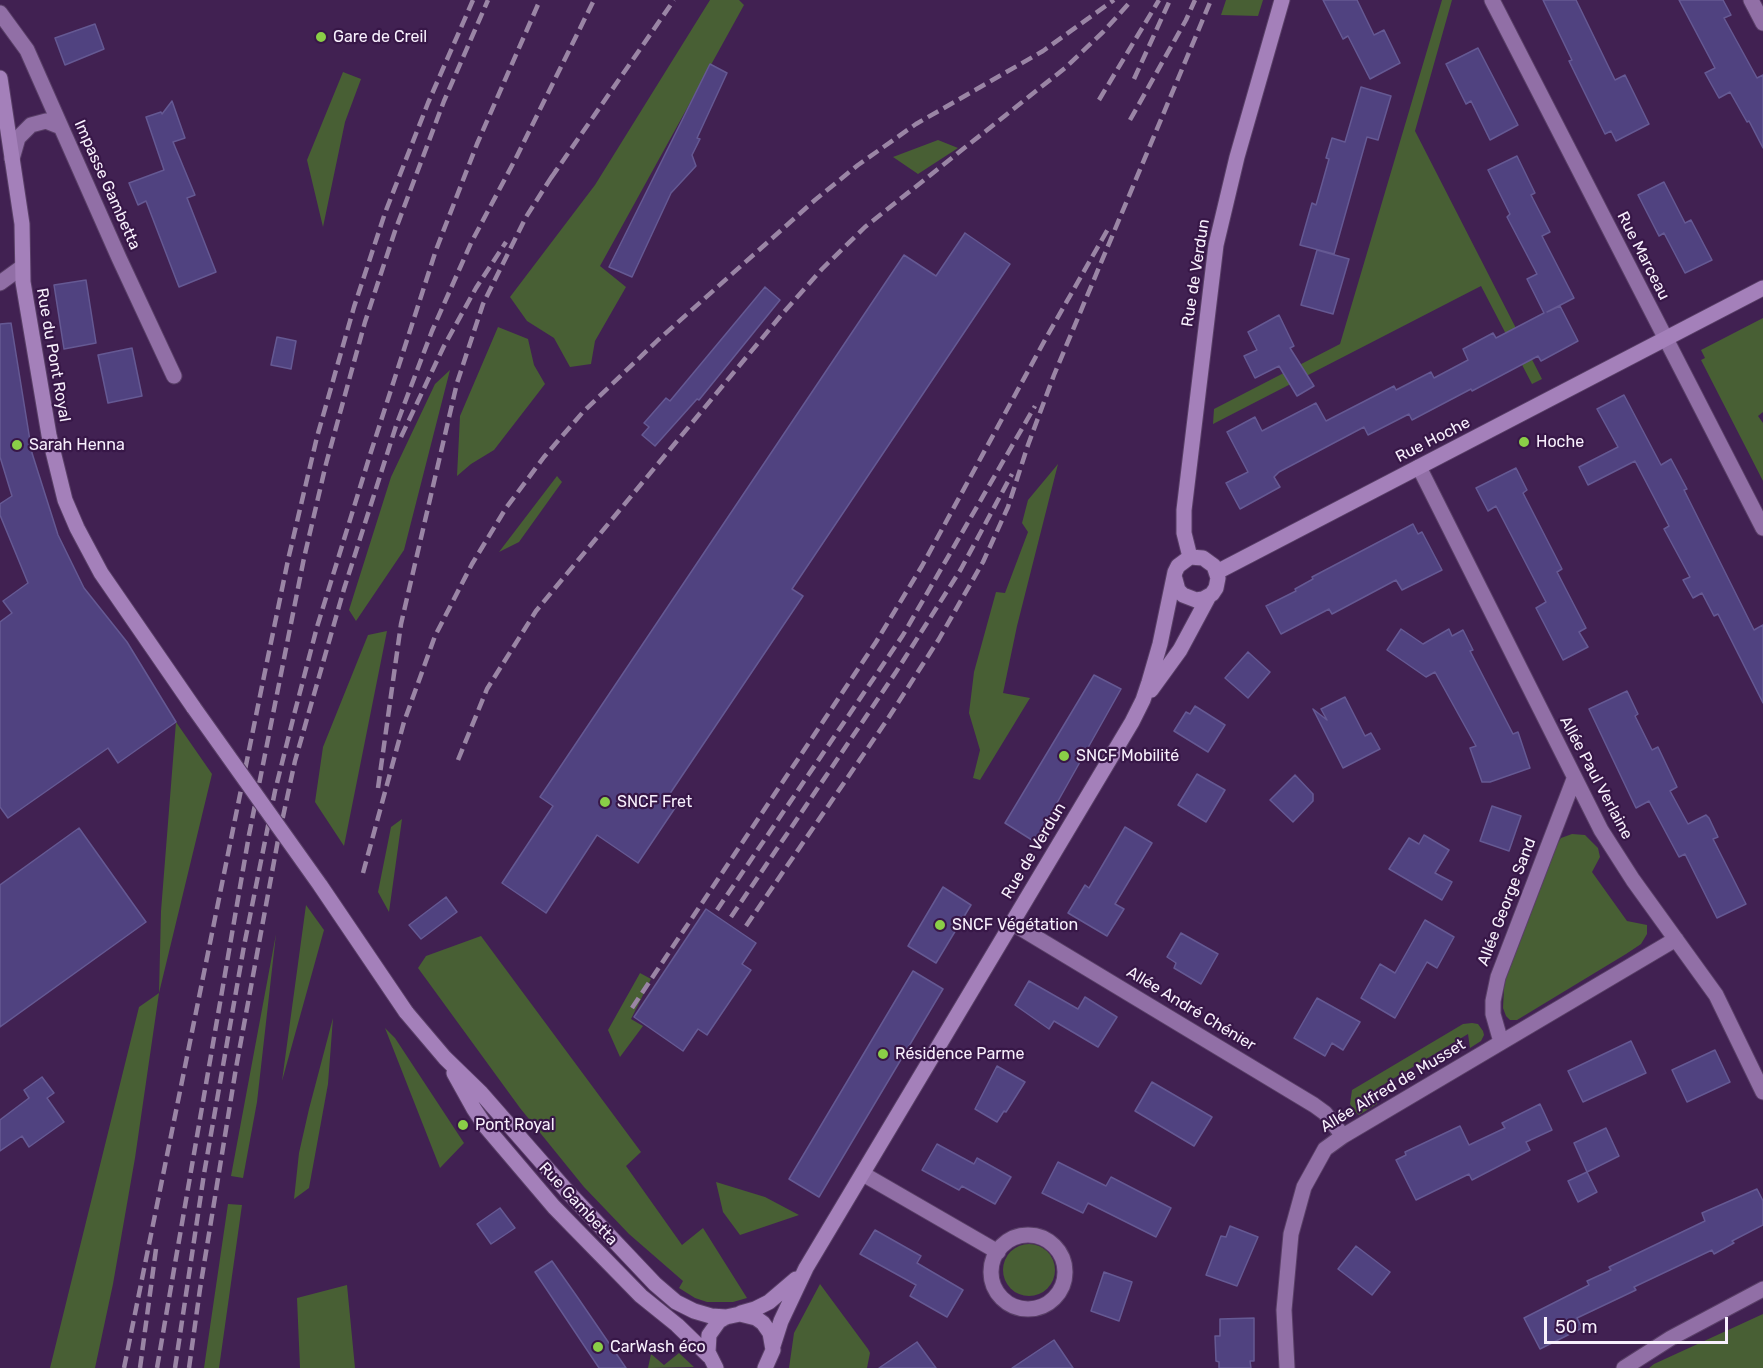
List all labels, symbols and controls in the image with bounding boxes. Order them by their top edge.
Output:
place label: Gare de Creil [333,27,427,47]
marker: Gare de Creil [314,30,328,44]
street label: Impasse Gambetta [70,117,144,253]
street label: Rue Marceau [1612,209,1674,303]
street label: Rue de Verdun [1178,218,1214,328]
street label: Rue du Pont Royal [32,287,74,423]
street label: Rue Hoche [1392,413,1474,467]
place label: Hoche [1536,432,1584,452]
place label: Sarah Henna [29,435,125,455]
marker: Hoche [1517,435,1531,449]
marker: Sarah Henna [10,438,24,452]
street label: Allée Paul Verlaine [1555,713,1637,843]
place label: SNCF Mobilité [1076,746,1179,766]
marker: SNCF Mobilité [1057,749,1071,763]
place label: SNCF Fret [617,792,692,812]
marker: SNCF Fret [598,795,612,809]
street label: Rue de Verdun [998,799,1070,903]
street label: Allée George Sand [1474,835,1540,969]
place label: SNCF Végétation [952,915,1078,935]
marker: SNCF Végétation [933,918,947,932]
street label: Allée André Chénier [1123,963,1259,1055]
street label: Allée Alfred de Musset [1317,1035,1469,1137]
place label: Résidence Parme [895,1044,1024,1064]
marker: Résidence Parme [876,1047,890,1061]
place label: Pont Royal [475,1115,555,1135]
marker: Pont Royal [456,1118,470,1132]
street label: Rue Gambetta [535,1158,621,1250]
scale bar [1547,1305,1732,1343]
text: 50 m [1555,1316,1598,1338]
place label: CarWash éco [610,1337,706,1357]
marker: CarWash éco [591,1340,605,1354]

